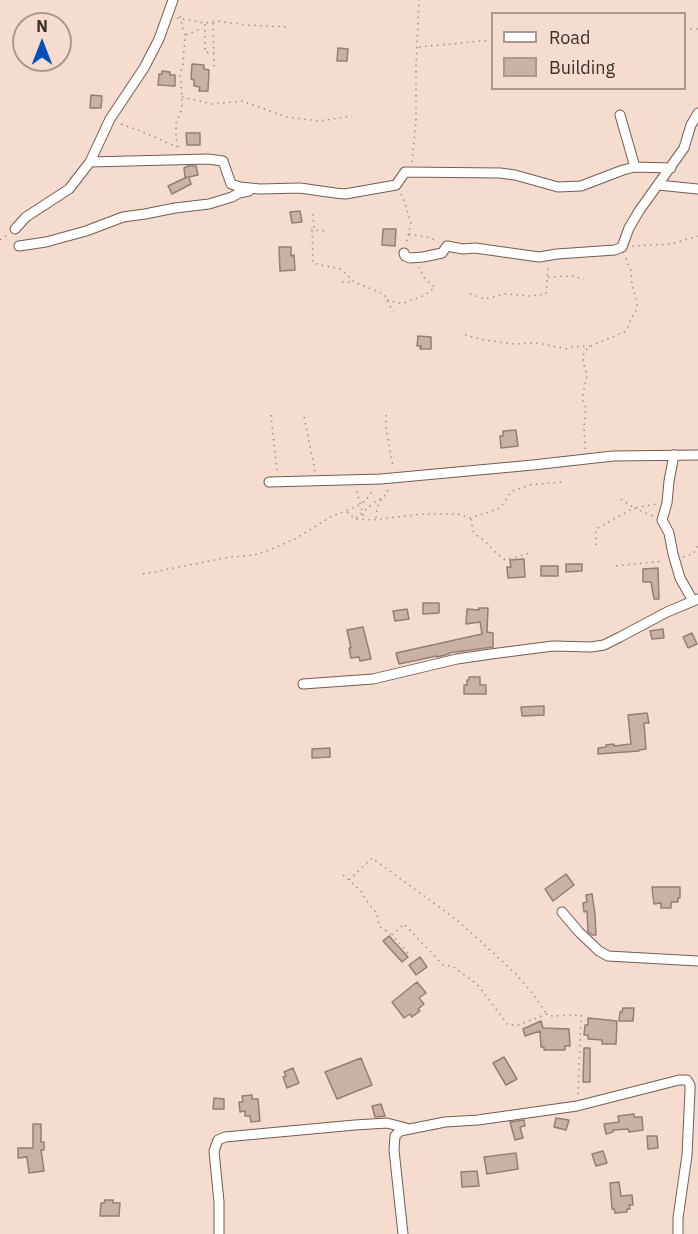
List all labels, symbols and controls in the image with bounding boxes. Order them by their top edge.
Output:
north arrow [12,12,72,72]
legend [491,12,686,90]
text: N [36,16,48,36]
text: Road [549,26,590,49]
text: Building [549,56,615,79]

